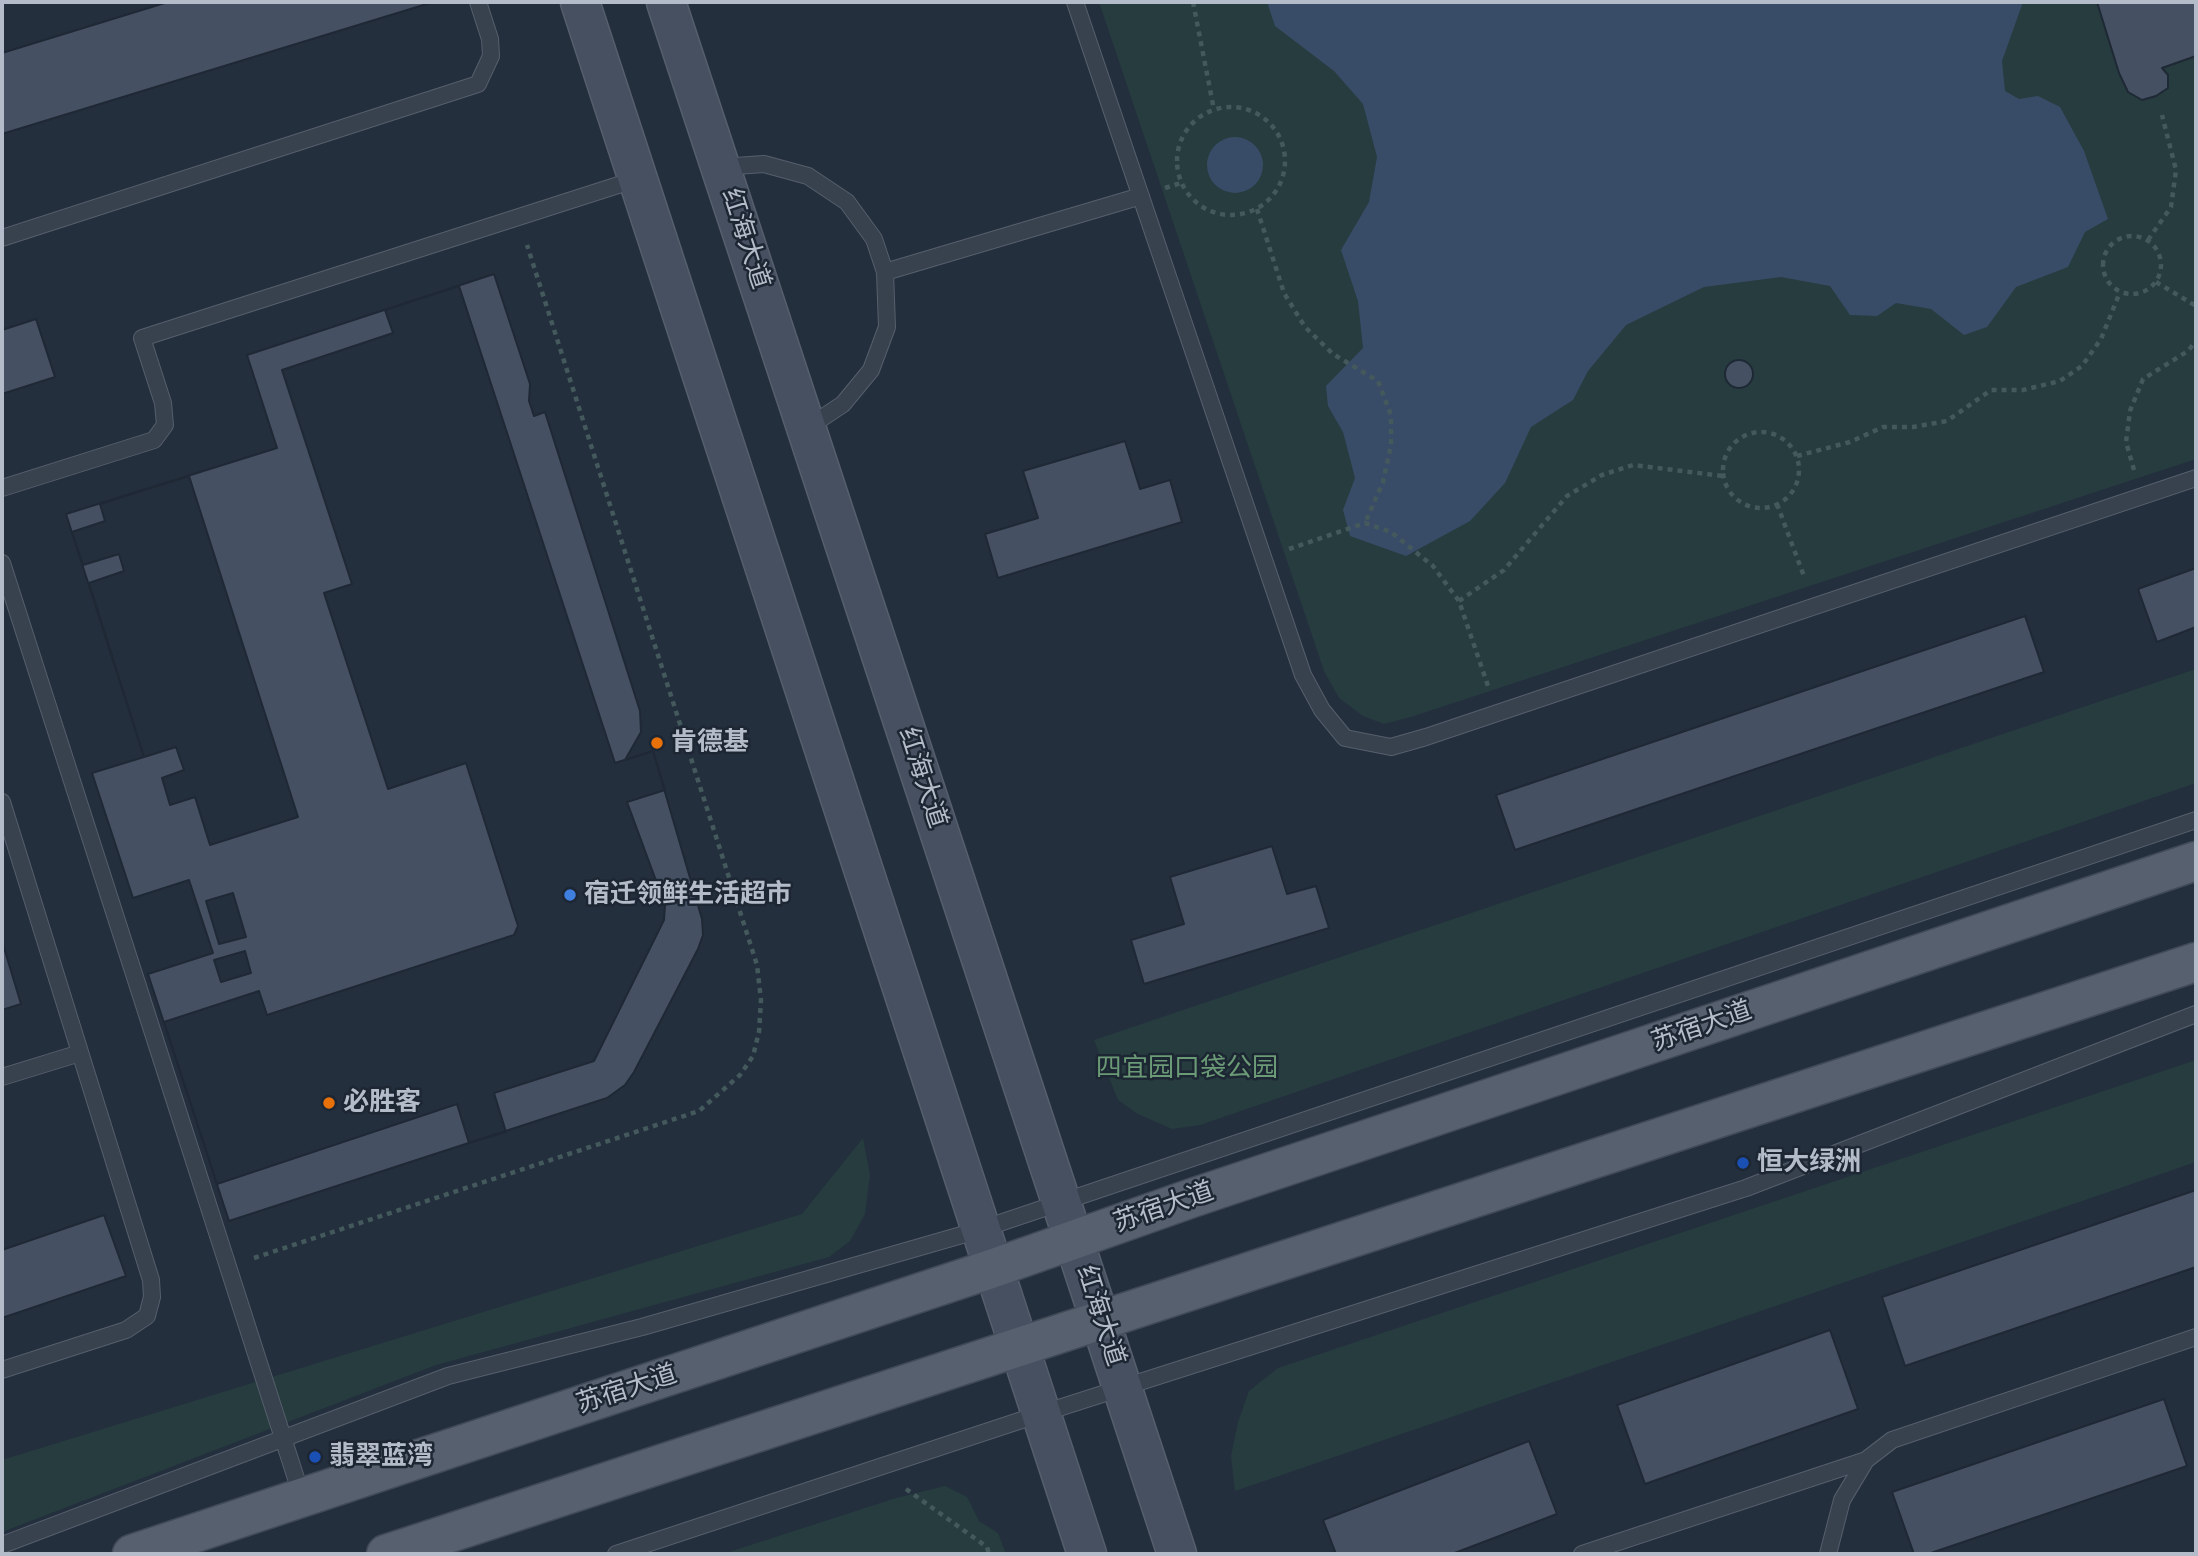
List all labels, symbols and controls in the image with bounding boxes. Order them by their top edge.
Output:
street label: 红海大道 [714,185,776,293]
street label: 红海大道 [891,724,953,832]
place label: 肯德基 [671,727,749,759]
marker: 肯德基 [649,735,665,751]
place label: 宿迁领鲜生活超市 [584,879,792,911]
marker: 宿迁领鲜生活超市 [562,887,578,903]
street label: 苏宿大道 [1648,995,1756,1059]
park label: 四宜园口袋公园 [1096,1053,1278,1085]
place label: 必胜客 [343,1087,421,1119]
marker: 必胜客 [321,1095,337,1111]
place label: 恒大绿洲 [1757,1147,1861,1179]
marker: 恒大绿洲 [1735,1155,1751,1171]
street label: 苏宿大道 [1110,1176,1218,1240]
street label: 红海大道 [1069,1262,1131,1370]
street label: 苏宿大道 [573,1359,681,1421]
place label: 翡翠蓝湾 [329,1441,433,1473]
marker: 翡翠蓝湾 [307,1449,323,1465]

